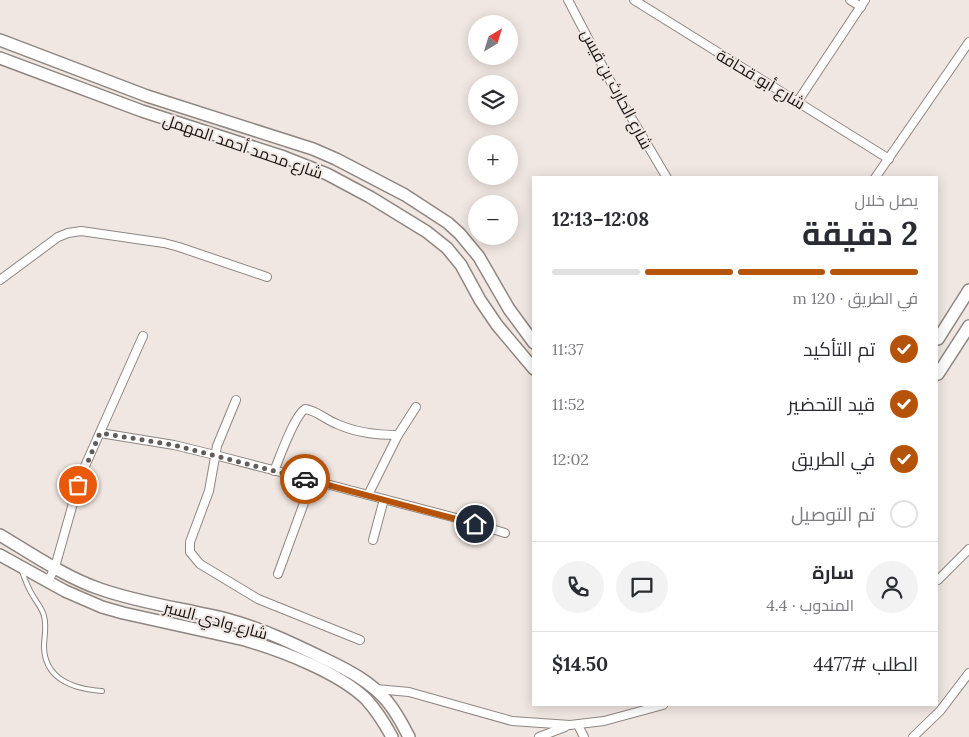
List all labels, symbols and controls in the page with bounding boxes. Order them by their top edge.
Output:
north arrow [468,15,518,65]
map controls [468,15,518,245]
street label: شارع الحارث بن قيس [575,25,657,154]
street label: شارع أبو قحافة [712,45,809,115]
button: layers [468,75,518,125]
street label: شارع محمد أحمد المهمل [160,109,325,185]
button: + [468,135,518,185]
text: يصل خلال [854,190,918,210]
button: − [468,195,518,245]
text: 12:08–12:13 [552,207,649,231]
text: 2 دقيقة [802,213,918,254]
text: في الطريق · 120 m [792,288,918,308]
icon: check [890,335,918,363]
text: تم التأكيد [803,337,875,361]
text: 11:37 [552,339,584,359]
icon: check [890,390,918,418]
text: قيد التحضير [788,392,875,416]
text: 11:52 [552,394,585,414]
icon: check [890,445,918,473]
text: في الطريق [792,447,875,471]
text: 12:02 [552,449,589,469]
courier [280,454,330,504]
pin [57,464,99,506]
icon: car [291,465,319,493]
icon: bag [64,471,92,499]
text: تم التوصيل [791,502,875,526]
pin [454,503,496,545]
icon: home [461,510,489,538]
text: سارة [812,560,854,584]
button: phone [552,561,604,613]
button: chat [616,561,668,613]
button: person [866,561,918,613]
text: المندوب · 4.4 [766,595,854,615]
street label: شارع وادي السير [160,596,270,647]
text: $14.50 [552,652,608,676]
text: الطلب #4477 [813,652,918,676]

